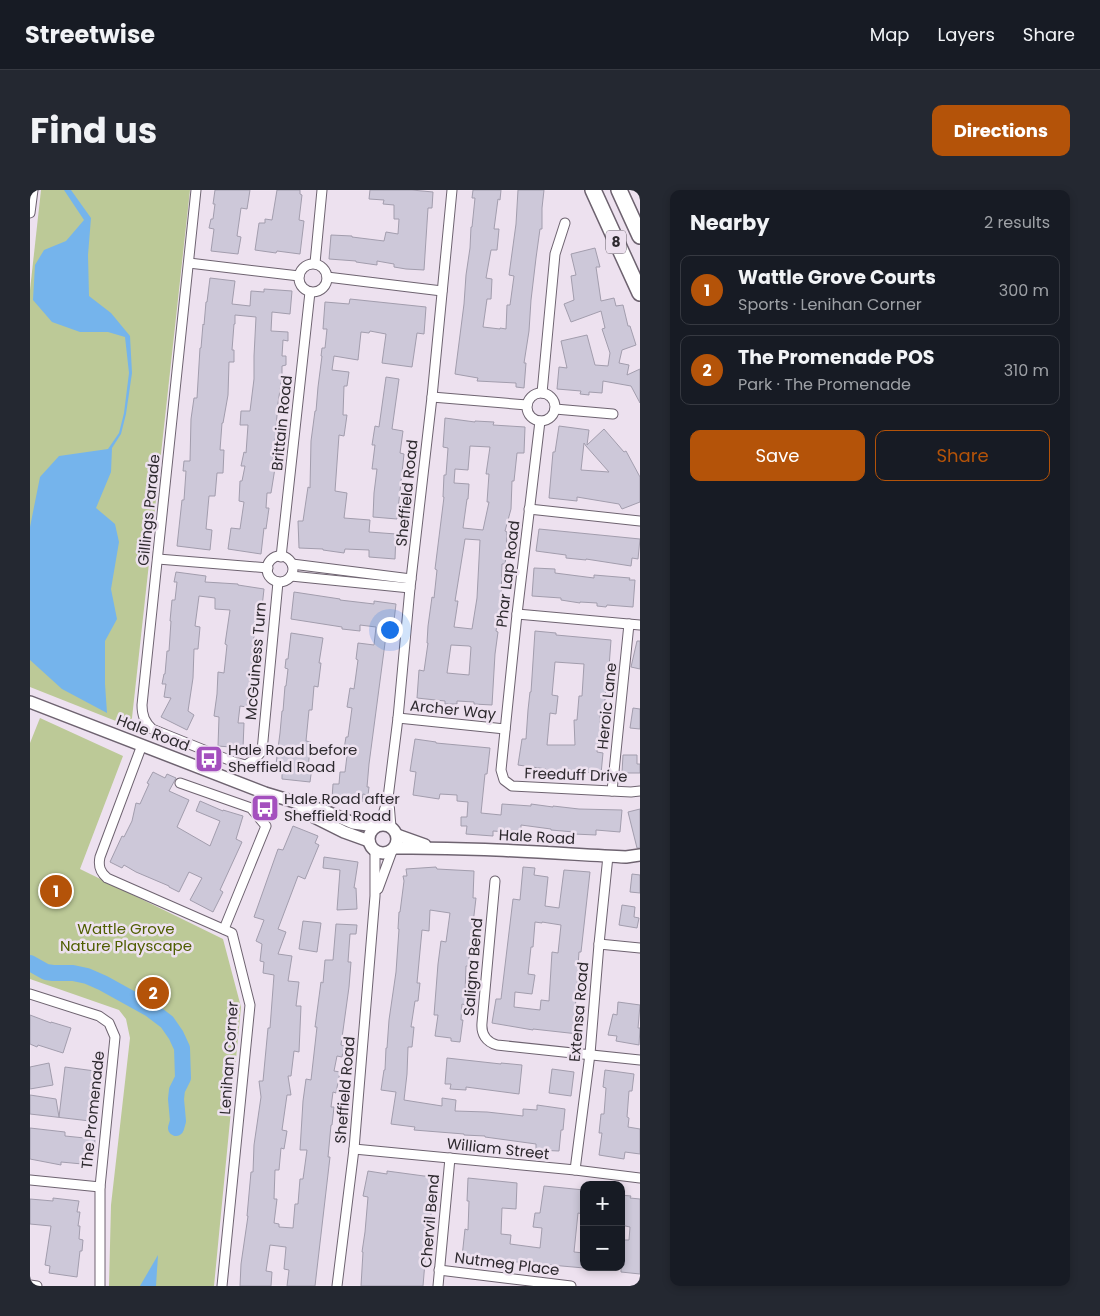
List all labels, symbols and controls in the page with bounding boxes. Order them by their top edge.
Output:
text: Streetwise [25,18,155,51]
text: Map [870,22,910,47]
text: Layers [938,22,995,47]
text: Share [1023,22,1075,47]
button: Directions [932,105,1070,156]
text: Find us [30,106,157,155]
text: Nearby [690,208,770,237]
text: 2 results [984,211,1050,234]
road number: 8 [606,231,626,254]
text: Wattle Grove Courts [738,264,936,291]
text: 1 [704,279,710,302]
text: 300 m [999,279,1049,302]
text: Sports · Lenihan Corner [738,293,922,316]
text: The Promenade POS [738,344,935,371]
text: 2 [702,359,712,382]
text: 310 m [1004,359,1049,382]
text: Park · The Promenade [738,373,911,396]
street label: Brittain Road [266,374,297,472]
button: Save [690,430,865,481]
button: Share [875,430,1050,481]
street label: Sheffield Road [390,438,423,547]
street label: Gillings Parade [132,453,165,567]
street label: Phar Lap Road [491,519,524,629]
street label: McGuiness Turn [240,601,271,721]
your location [377,617,403,643]
street label: Heroic Lane [592,661,622,750]
street label: Archer Way [409,695,498,725]
street label: Hale Road [114,709,193,756]
place label: Hale Road before Sheffield Road [228,739,357,777]
bus stop icon: Hale Road before Sheffield Road [194,744,224,774]
street label: Freeduff Drive [524,762,628,787]
place label: Hale Road after Sheffield Road [284,788,400,826]
bus stop icon: Hale Road after Sheffield Road [250,793,280,823]
street label: Hale Road [498,824,576,849]
pin: 1 [40,872,72,910]
street label: Saligna Bend [458,917,487,1017]
park label: Wattle Grove Nature Playscape [60,918,192,956]
street label: Extensa Road [564,961,593,1063]
pin: 2 [137,974,169,1012]
street label: Lenihan Corner [214,1000,243,1115]
street label: Sheffield Road [329,1036,360,1144]
street label: The Promenade [76,1050,109,1170]
street label: William Street [446,1133,550,1164]
street label: Chervil Bend [415,1173,444,1269]
map controls [580,1181,625,1271]
button: + [580,1181,625,1226]
button: − [580,1226,625,1271]
street label: Nutmeg Place [453,1247,561,1280]

